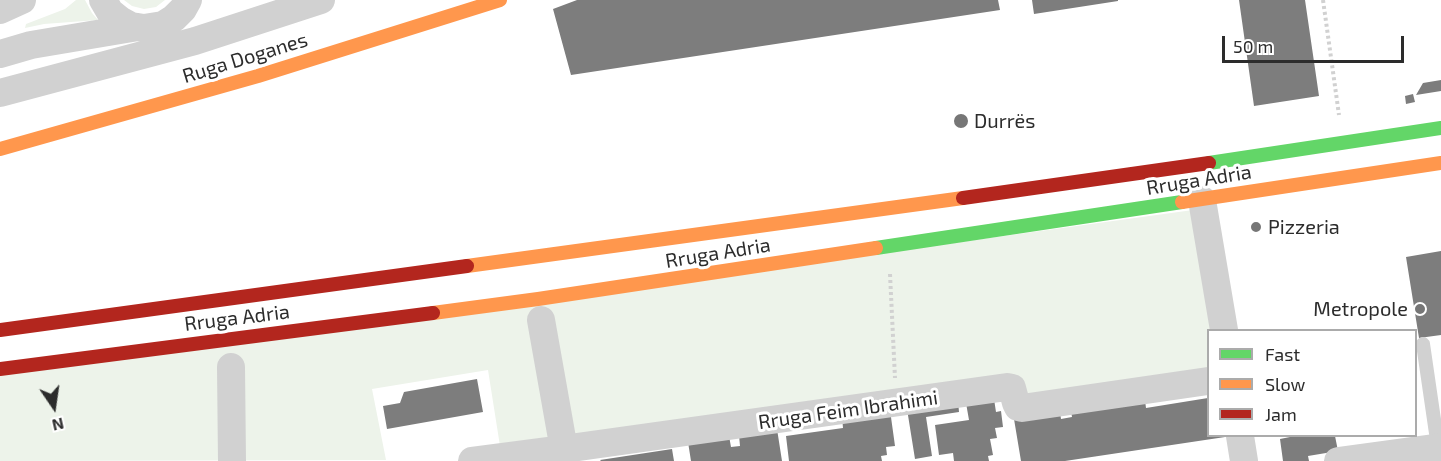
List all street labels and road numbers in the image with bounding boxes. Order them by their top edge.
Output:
street label: Ruga Doganes [180,28,310,88]
street label: Rruga Adria [1145,160,1253,200]
street label: Rruga Adria [664,233,772,273]
street label: Rruga Adria [183,300,291,336]
street label: Rruga Feim Ibrahimi [757,386,939,434]

